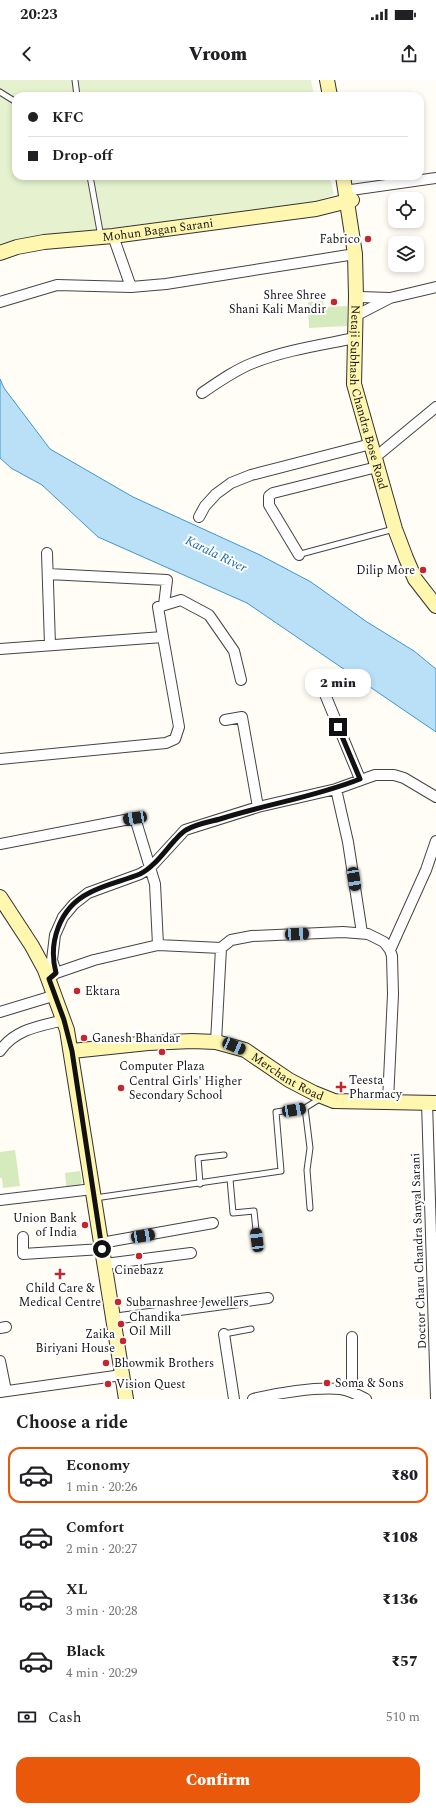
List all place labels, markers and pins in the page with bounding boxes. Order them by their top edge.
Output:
place label: Fabrico [320,230,360,249]
marker: Fabrico [363,234,373,244]
place label: Shree Shree Shani Kali Mandir [229,286,326,319]
marker: Shree Shree Shani Kali Mandir [329,297,339,307]
place label: Dilip More [356,561,415,580]
marker: Dilip More [418,565,428,575]
place label: Ektara [85,982,120,1001]
marker: Ektara [72,986,82,996]
place label: Ganesh Bhandar [92,1029,180,1048]
marker: Ganesh Bhandar [79,1033,89,1043]
marker: Computer Plaza [157,1047,167,1057]
place label: Computer Plaza [119,1057,205,1076]
place label: Teesta Pharmacy [349,1071,403,1104]
place label: Central Girls' Higher Secondary School [129,1072,242,1105]
marker: Teesta Pharmacy [336,1082,346,1092]
marker: Central Girls' Higher Secondary School [116,1083,126,1093]
place label: Union Bank of India [13,1209,77,1242]
marker: Union Bank of India [80,1220,90,1230]
marker: Cinebazz [134,1251,144,1261]
place label: Cinebazz [114,1261,164,1280]
marker: Child Care & Medical Centre [54,1268,66,1280]
place label: Child Care & Medical Centre [19,1279,101,1312]
place label: Subarnashree Jewellers [126,1293,249,1312]
marker: Subarnashree Jewellers [113,1297,123,1307]
place label: Chandika Oil Mill [129,1308,180,1341]
marker: Chandika Oil Mill [116,1319,126,1329]
place label: Zaika Biriyani House [36,1325,115,1358]
marker: Zaika Biriyani House [118,1336,128,1346]
place label: Bhowmik Brothers [114,1354,214,1373]
marker: Bhowmik Brothers [101,1358,111,1368]
place label: Soma & Sons [335,1374,404,1393]
place label: Vision Quest [116,1375,186,1394]
marker: Soma & Sons [322,1378,332,1388]
marker: Vision Quest [103,1379,113,1389]

